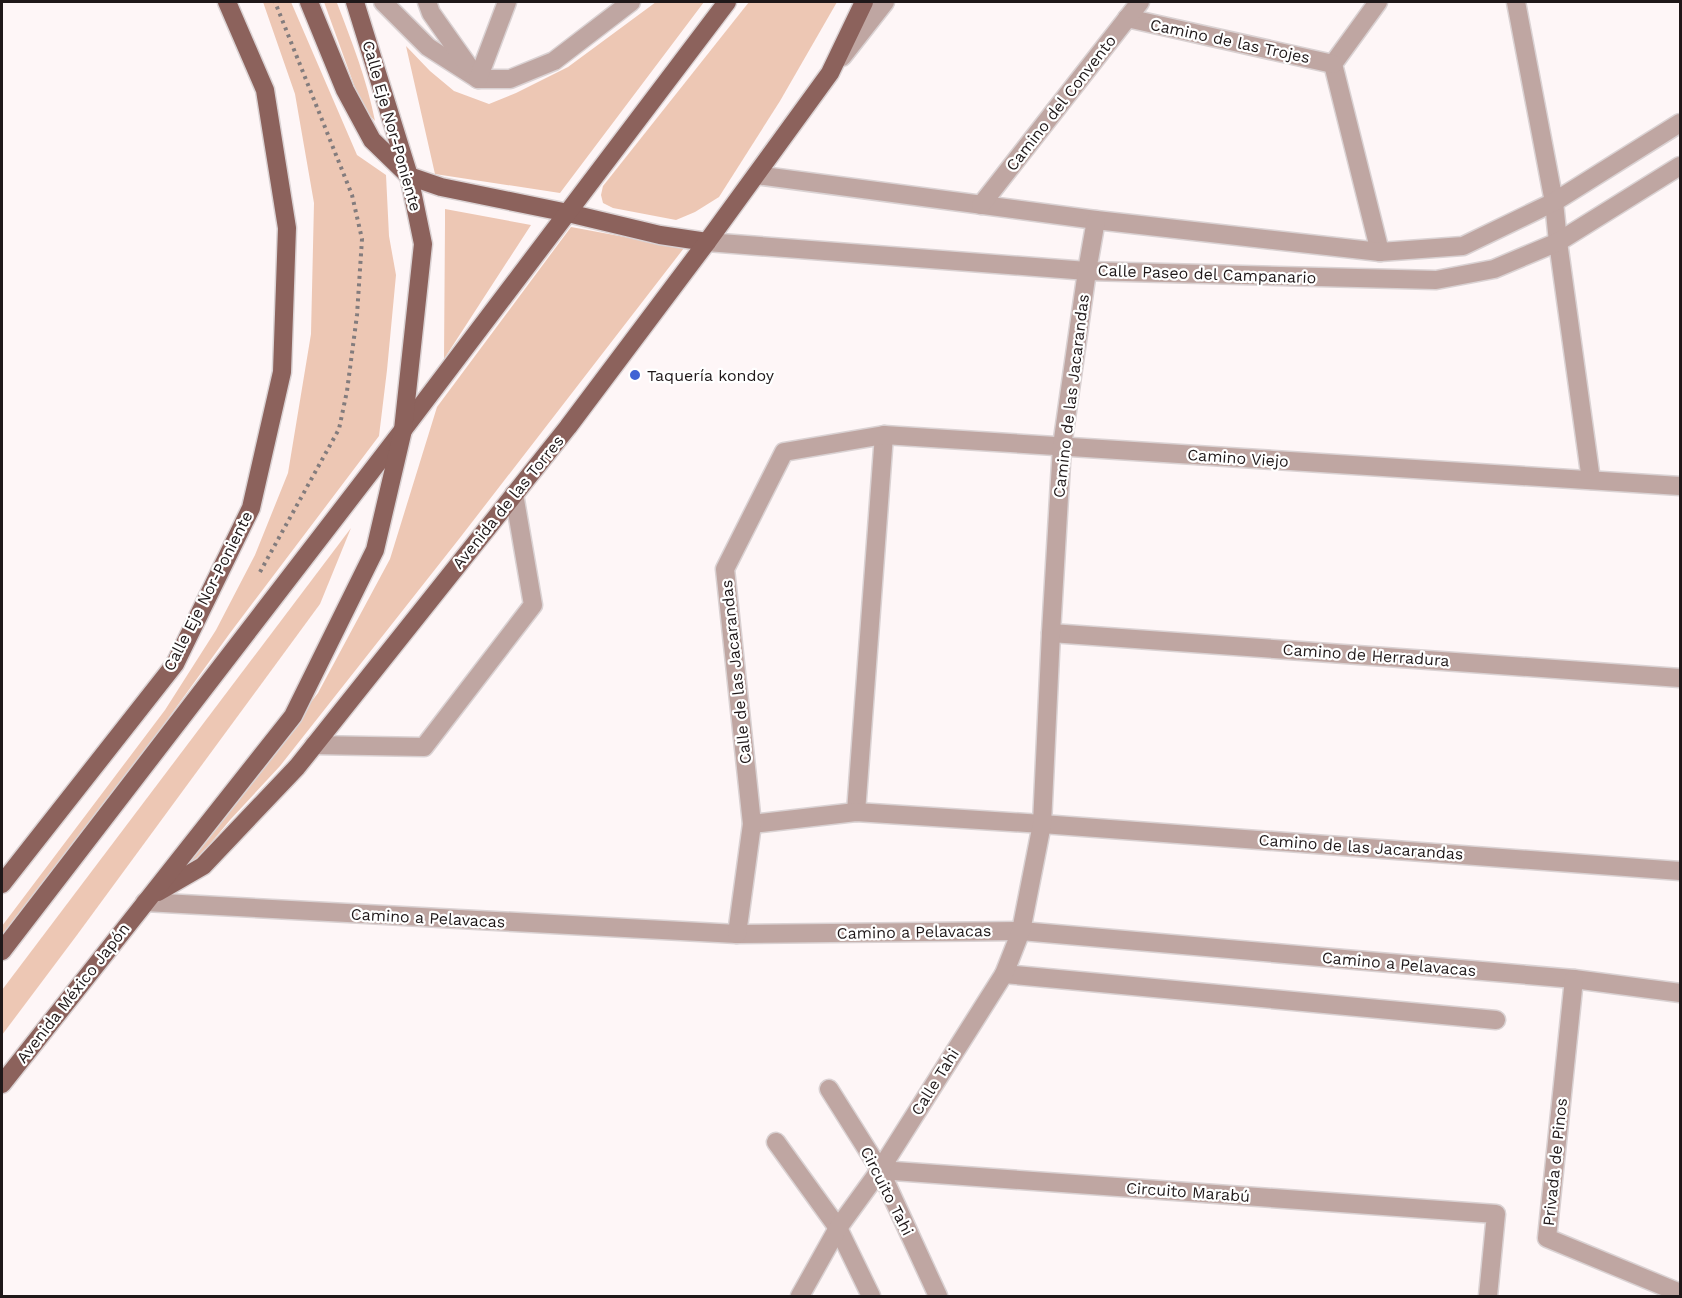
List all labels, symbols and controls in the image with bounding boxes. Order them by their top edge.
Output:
street label: Camino de las Trojes [1148,15,1312,67]
street label: Camino del Convento [1002,31,1120,175]
street label: Calle Eje Nor-Poniente [359,38,425,214]
street label: Calle Paseo del Campanario [1097,261,1317,287]
street label: Camino de las Jacarandas [1049,293,1093,499]
place label: Taquería kondoy [647,366,775,385]
marker: Taquería kondoy [628,368,642,382]
street label: Avenida de las Torres [448,432,568,572]
street label: Camino Viejo [1187,445,1289,471]
street label: Calle Eje Nor-Poniente [159,508,257,674]
street label: Calle de las Jacarandas [717,579,755,765]
street label: Camino de Herradura [1282,640,1450,670]
street label: Camino de las Jacarandas [1258,830,1464,864]
street label: Camino a Pelavacas [350,904,506,932]
street label: Avenida México Japón [13,919,133,1067]
street label: Camino a Pelavacas [836,921,992,943]
street label: Camino a Pelavacas [1321,948,1477,980]
street label: Calle Tahi [907,1045,963,1119]
street label: Privada de Pinos [1539,1097,1571,1227]
street label: Circuito Tahi [856,1143,918,1239]
street label: Circuito Marabú [1125,1178,1251,1206]

